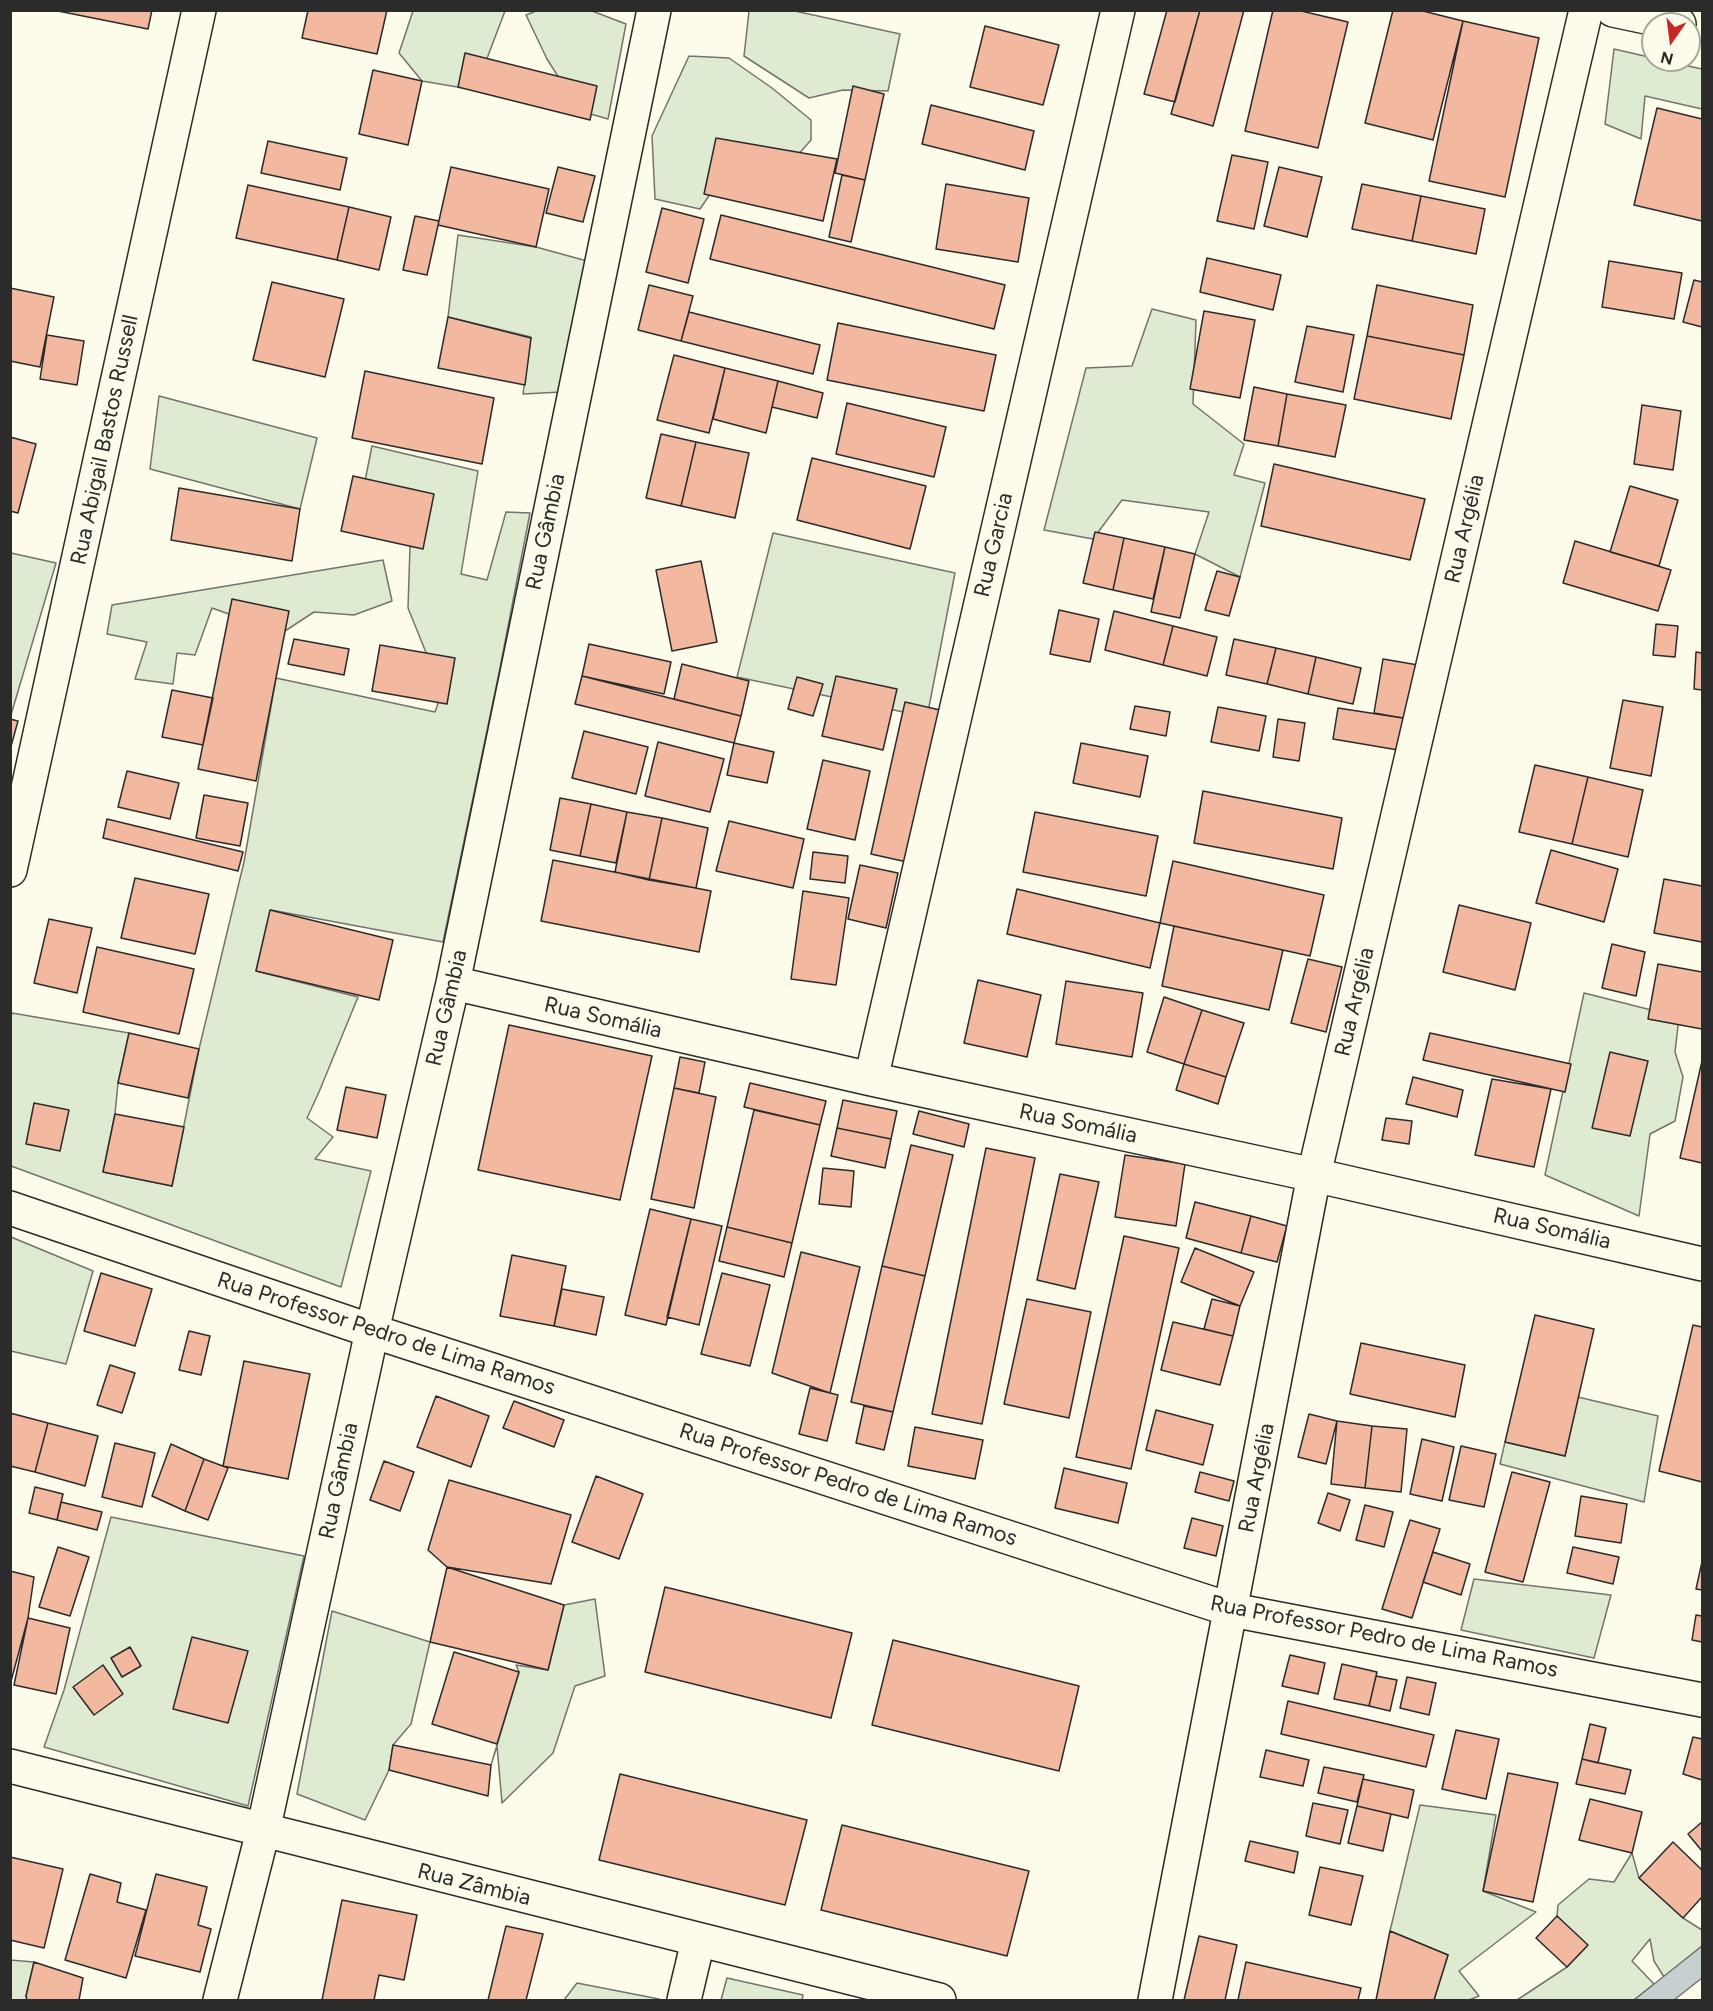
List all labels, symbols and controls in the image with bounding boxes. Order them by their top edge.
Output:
north arrow [1641,12,1701,72]
text: N [1659,47,1675,69]
street label: Rua Abigail Bastos Russell [66,313,144,567]
street label: Rua Gâmbia [521,471,571,593]
street label: Rua Argélia [1440,472,1490,586]
street label: Rua Garcia [969,490,1019,600]
street label: Rua Argélia [1330,945,1380,1059]
street label: Rua Gâmbia [421,947,473,1069]
street label: Rua Somália [542,992,664,1044]
street label: Rua Somália [1017,1099,1139,1149]
street label: Rua Somália [1491,1203,1613,1255]
street label: Rua Professor Pedro de Lima Ramos [214,1267,558,1401]
street label: Rua Professor Pedro de Lima Ramos [676,1418,1020,1552]
street label: Rua Gâmbia [314,1420,364,1542]
street label: Rua Argélia [1233,1421,1281,1535]
street label: Rua Professor Pedro de Lima Ramos [1208,1590,1560,1684]
street label: Rua Zâmbia [415,1858,533,1912]

